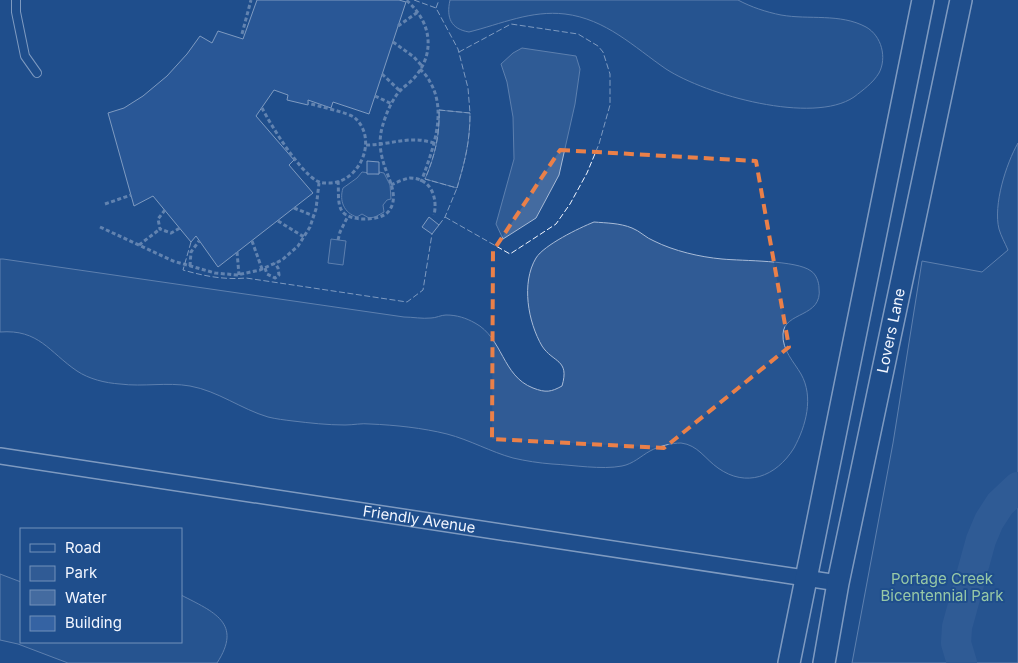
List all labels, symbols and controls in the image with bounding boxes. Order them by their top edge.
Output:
street label: Lovers Lane [873,286,909,375]
street label: Friendly Avenue [362,501,477,537]
legend [20,528,182,643]
text: Road [65,538,101,557]
text: Park [65,563,98,582]
park label: Portage Creek Bicentennial Park [881,569,1004,605]
text: Water [65,588,107,607]
text: Building [65,613,122,632]

